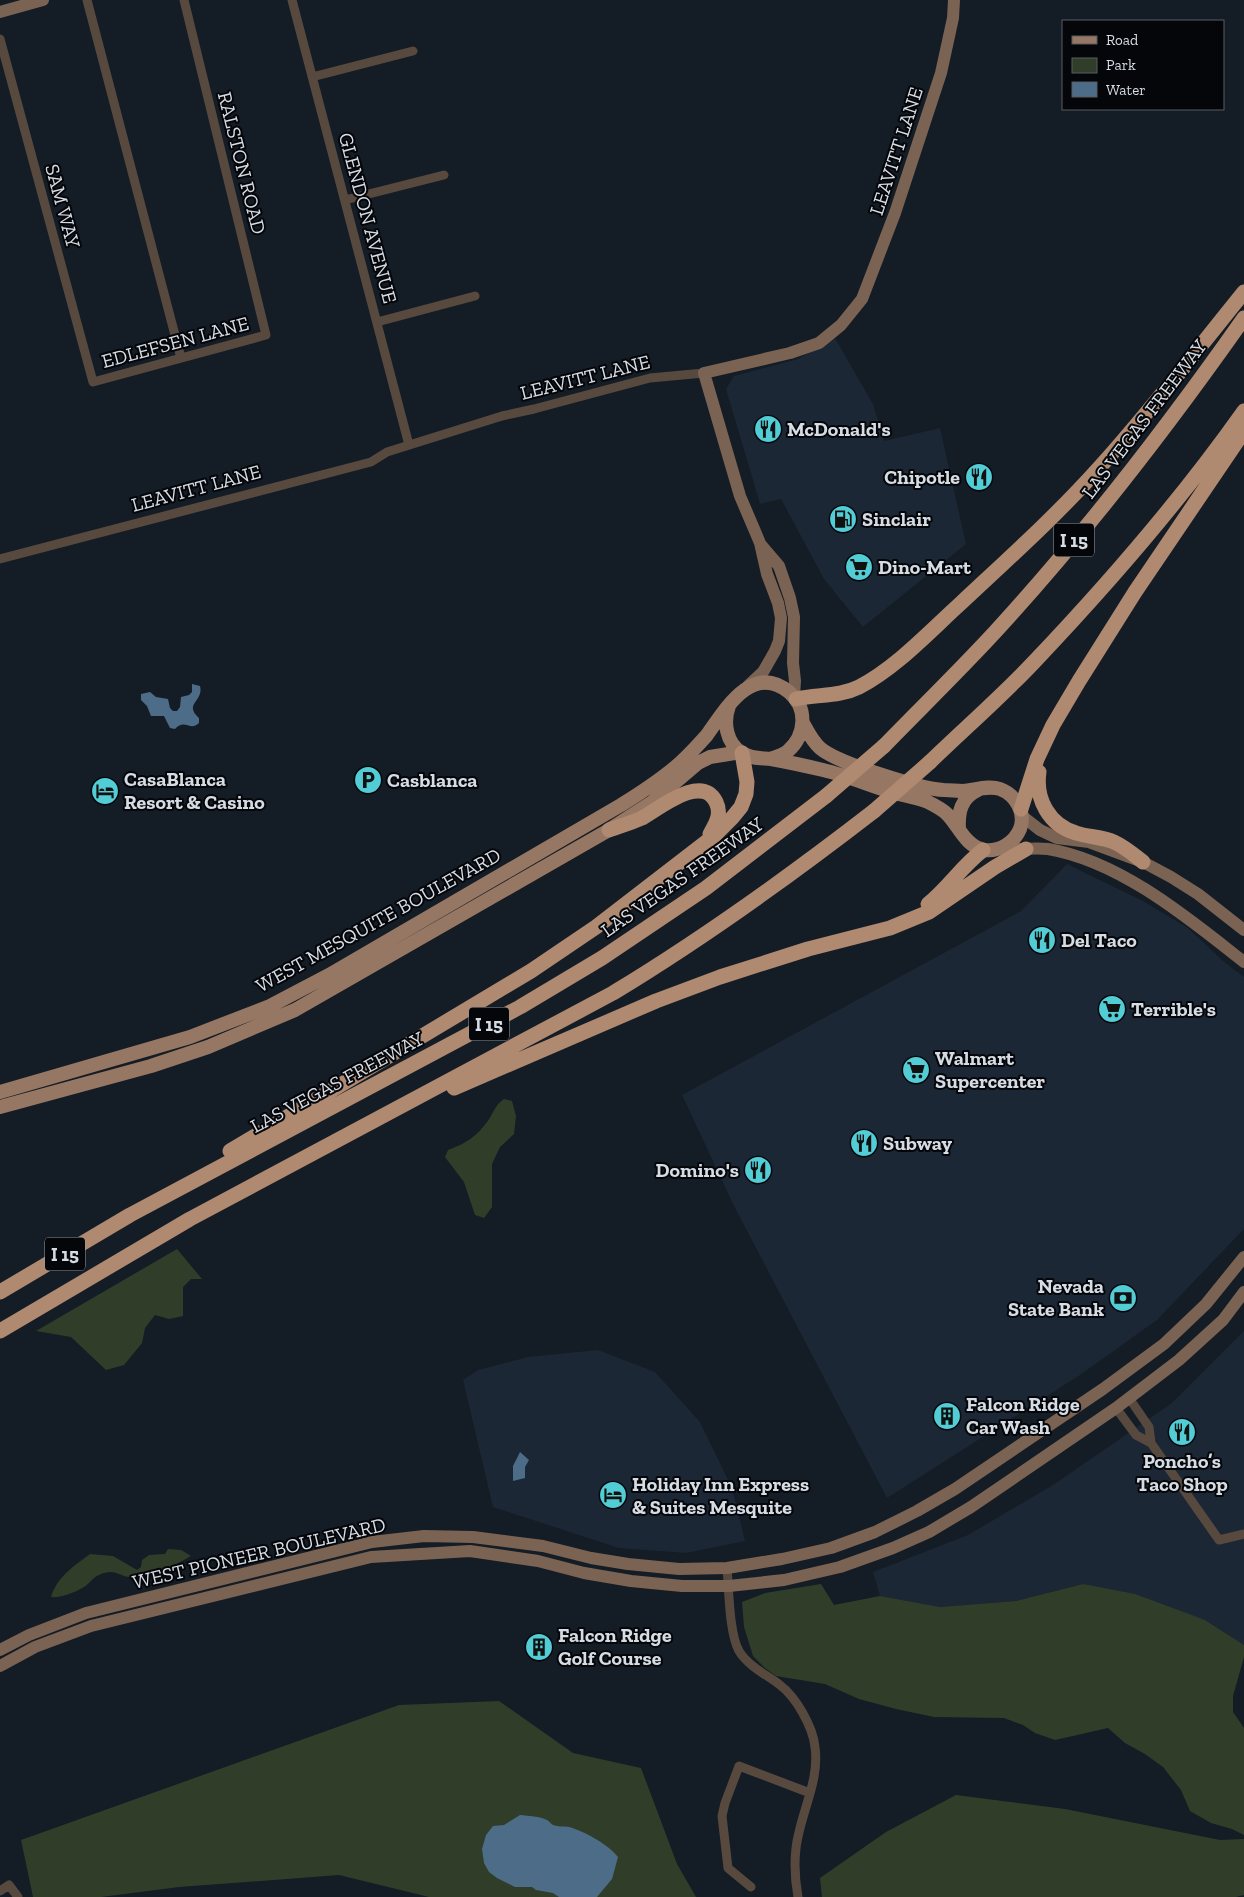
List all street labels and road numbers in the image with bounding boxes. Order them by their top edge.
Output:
street label: LEAVITT LANE [864,84,928,218]
street label: RALSTON ROAD [213,89,271,237]
street label: GLENDON AVENUE [334,130,402,306]
street label: SAM WAY [40,161,86,251]
street label: EDLEFSEN LANE [99,311,251,373]
street label: LAS VEGAS FREEWAY [1076,334,1212,503]
street label: LEAVITT LANE [518,349,652,405]
street label: LEAVITT LANE [129,459,263,517]
road number: I 15 [1054,524,1094,556]
street label: LAS VEGAS FREEWAY [596,811,769,942]
street label: WEST MESQUITE BOULEVARD [251,843,505,997]
road number: I 15 [469,1008,509,1040]
street label: LAS VEGAS FREEWAY [246,1026,429,1138]
road number: I 15 [45,1238,85,1270]
street label: WEST PIONEER BOULEVARD [130,1512,388,1594]

